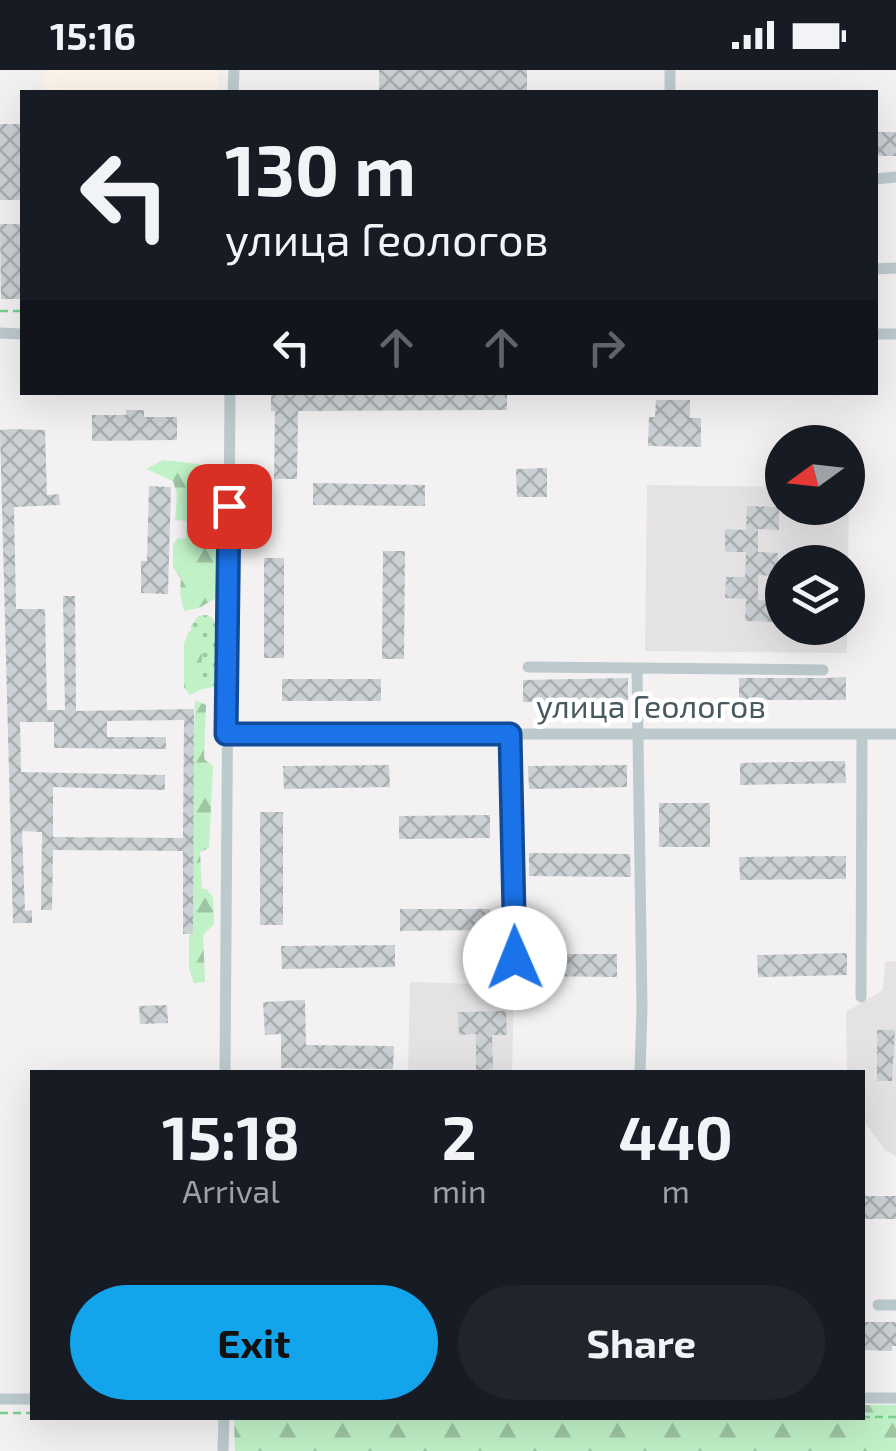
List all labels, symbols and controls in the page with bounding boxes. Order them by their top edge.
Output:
text: 15:16 [50,12,136,58]
text: 130 m [225,126,416,210]
icon: left [60,130,190,260]
text: улица Геологов [225,211,549,265]
icon: left [264,320,319,375]
icon: ahead [369,320,424,375]
icon: ahead [474,320,529,375]
icon: right [579,320,634,375]
north arrow [765,425,865,525]
map controls [765,425,865,645]
pin [187,464,272,549]
icon: arrive [202,479,257,534]
button: layers [765,545,865,645]
street label: улица Геологов [536,686,766,725]
position arrow [463,906,567,1010]
text: 15:18 [162,1100,300,1172]
text: 2 [442,1100,477,1172]
text: 440 [619,1100,733,1172]
text: Arrival [182,1171,280,1209]
text: min [432,1171,486,1209]
text: m [662,1171,690,1209]
button: Exit [70,1285,438,1400]
button: Share [458,1285,825,1400]

